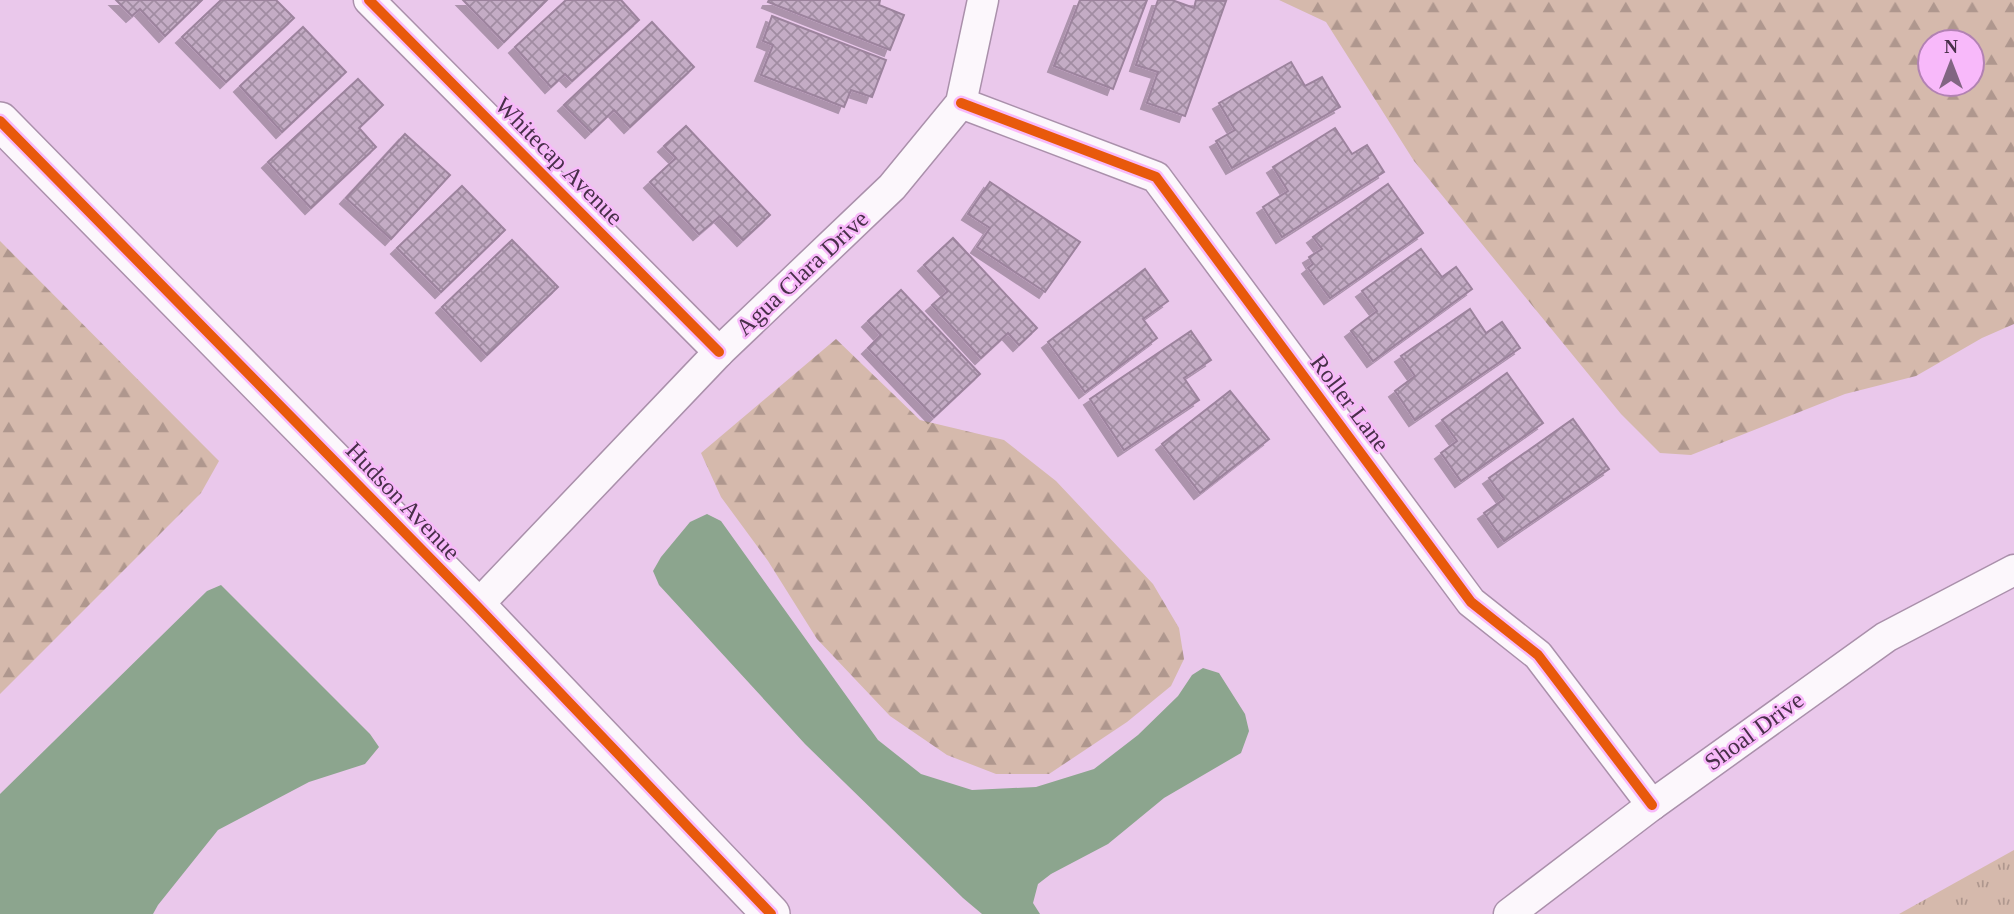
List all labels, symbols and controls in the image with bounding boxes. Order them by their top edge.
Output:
north arrow [1916,28,1986,98]
text: N [1944,36,1958,57]
street label: Whitecap Avenue [490,92,628,230]
street label: Agua Clara Drive [731,205,873,341]
street label: Roller Lane [1305,350,1395,456]
street label: Hudson Avenue [341,437,465,565]
street label: Shoal Drive [1700,687,1808,775]

